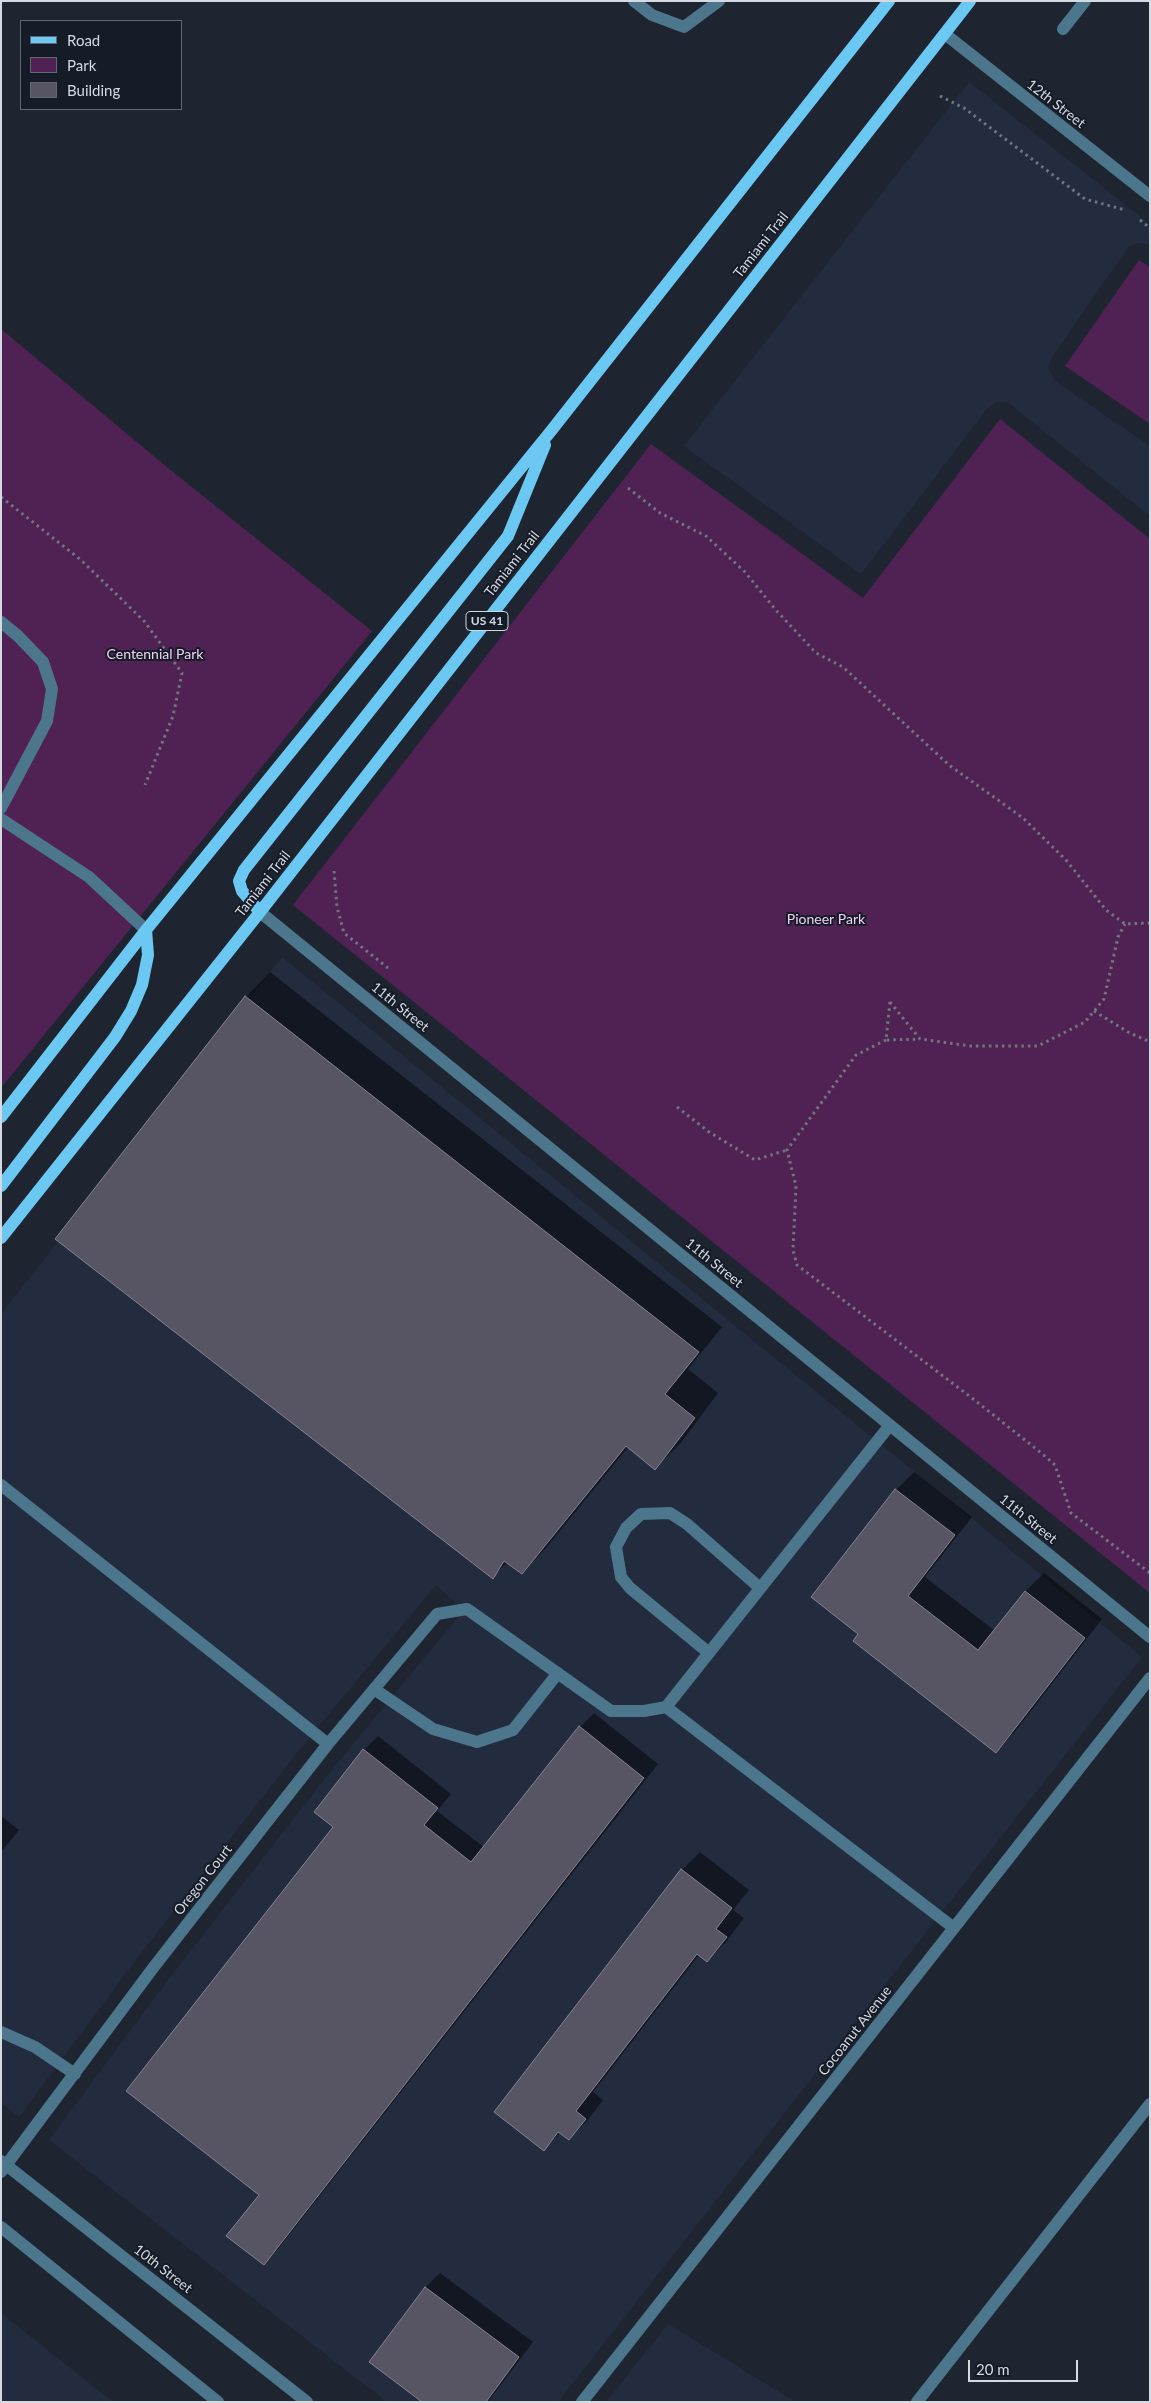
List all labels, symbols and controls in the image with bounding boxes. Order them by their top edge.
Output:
legend [20,20,182,110]
text: Road [67,31,100,49]
text: Park [67,56,96,74]
street label: 12th Street [1023,76,1089,132]
text: Building [67,81,120,99]
street label: Tamiami Trail [730,209,792,281]
street label: Tamiami Trail [481,528,543,600]
road number: US 41 [466,612,508,630]
park label: Centennial Park [107,646,203,662]
street label: Tamiami Trail [232,848,294,920]
park label: Pioneer Park [787,911,865,927]
street label: 11th Street [368,979,432,1035]
street label: 11th Street [682,1235,746,1291]
street label: 11th Street [996,1491,1060,1547]
street label: Oregon Court [170,1841,236,1919]
street label: Cocoanut Avenue [815,1983,895,2079]
street label: 10th Street [130,2241,196,2297]
scale bar [971,2350,1081,2382]
text: 20 m [976,2360,1010,2378]

